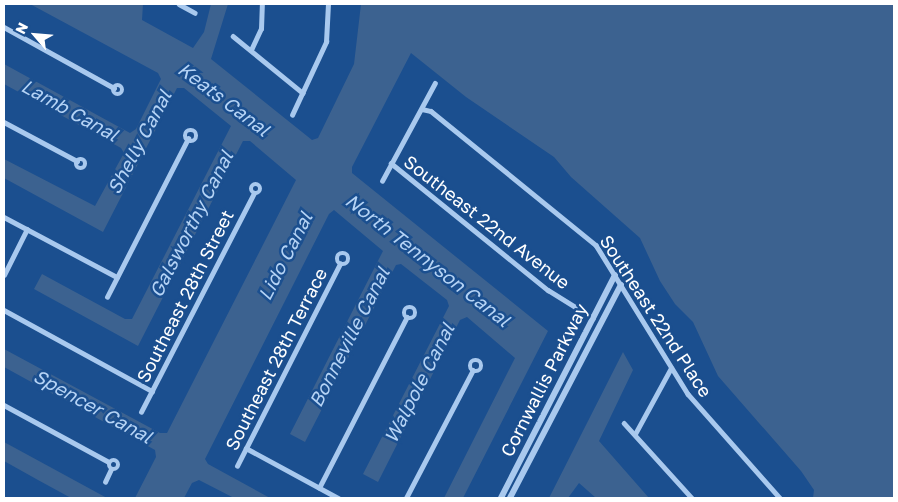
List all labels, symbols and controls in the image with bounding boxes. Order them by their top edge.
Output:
north arrow [10,10,60,60]
text: N [11,19,31,37]
water label: Keats Canal [174,57,274,141]
water label: Lamb Canal [18,74,122,146]
water label: Shelly Canal [102,86,176,198]
water label: Galsworthy Canal [144,147,238,301]
street label: Southeast 22nd Avenue [400,151,574,293]
water label: North Tennyson Canal [341,189,515,331]
street label: Southeast 28th Street [132,206,238,386]
water label: Lido Canal [253,208,317,304]
street label: Southeast 22nd Place [596,231,716,401]
water label: Bonneville Canal [304,263,394,411]
street label: Southeast 28th Terrace [221,264,331,454]
street label: Cornwallis Parkway [496,300,592,460]
water label: Walpole Canal [379,319,459,447]
water label: Spencer Canal [30,364,156,448]

